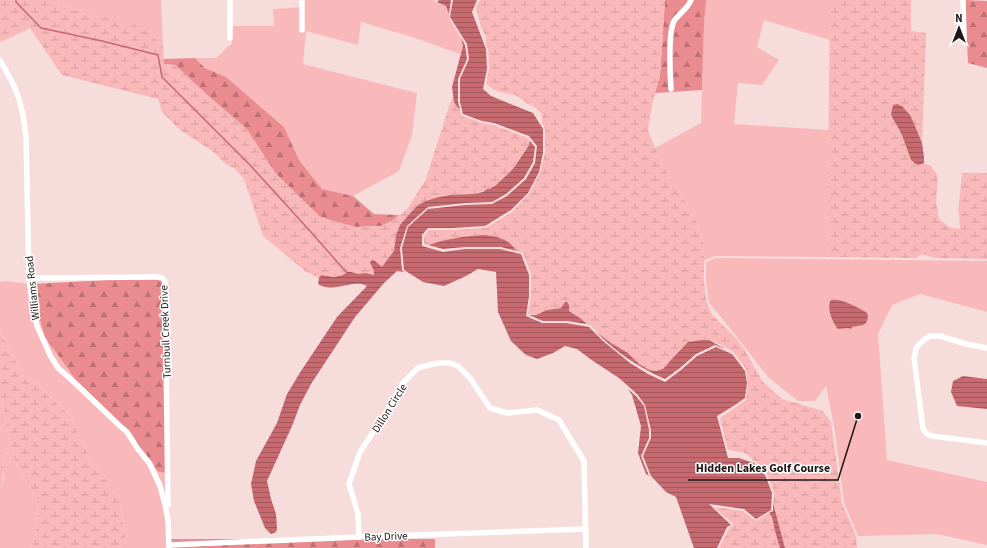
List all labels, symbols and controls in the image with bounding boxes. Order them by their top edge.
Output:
north arrow [939,8,979,48]
text: N [955,11,963,26]
street label: Williams Road [22,255,43,321]
street label: Turnbull Creek Drive [156,284,175,379]
street label: Dillon Circle [368,380,411,436]
callout: Hidden Lakes Golf Course [688,456,838,480]
text: Hidden Lakes Golf Course [696,460,830,477]
street label: Bay Drive [364,528,408,545]

